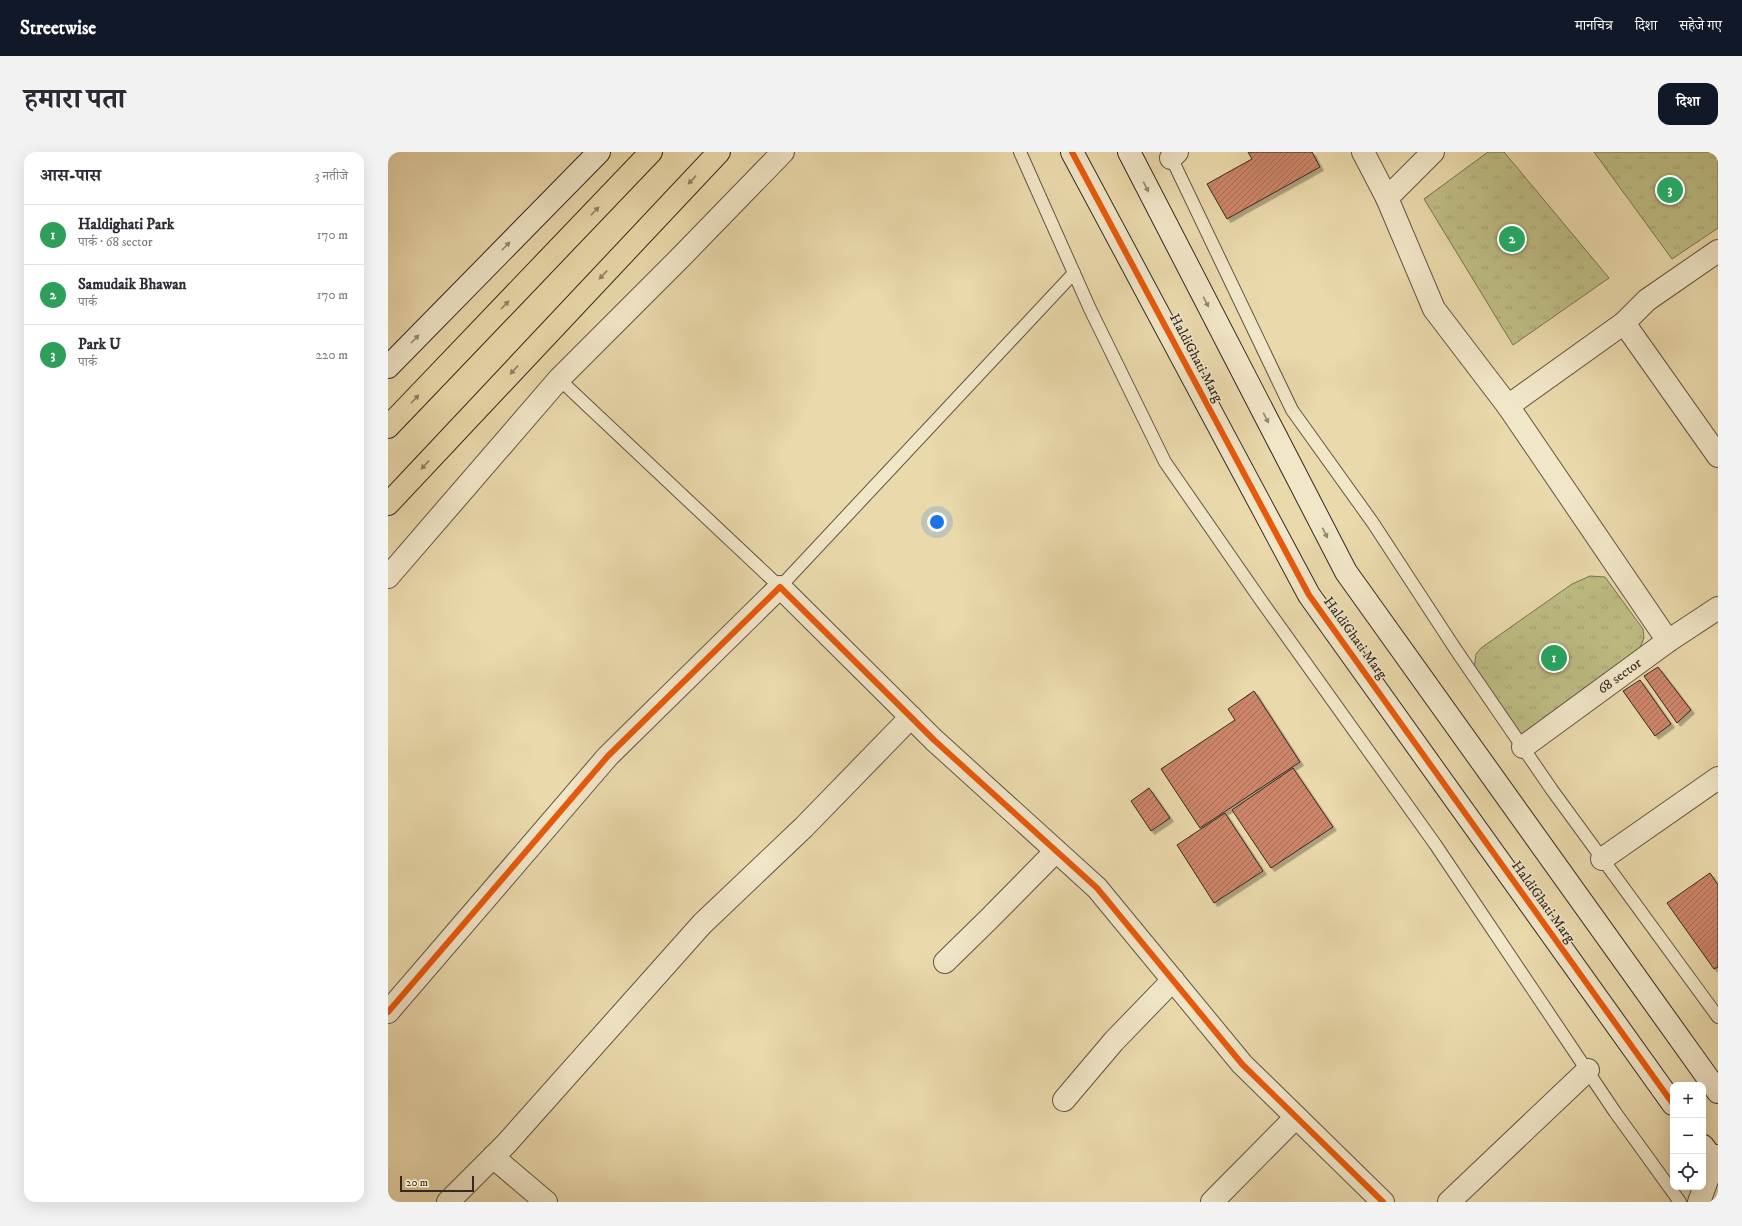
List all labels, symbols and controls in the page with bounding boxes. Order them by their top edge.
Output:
text: Streetwise [20,17,96,40]
text: मानचित्र [1575,17,1613,35]
text: दिशा [1635,17,1657,35]
text: सहेजे गए [1679,17,1722,35]
text: हमारा पता [24,82,125,117]
button: दिशा [1658,83,1718,125]
text: आस-पास [40,165,101,187]
text: 3 नतीजे [315,168,348,184]
one-way arrow [688,175,697,186]
pin: 3 [1657,175,1683,205]
one-way arrow [1143,181,1150,192]
one-way arrow [590,206,599,216]
text: Haldighati Park [78,215,174,234]
pin: 2 [1499,224,1525,254]
text: 1 [51,227,55,243]
text: 170 m [317,227,348,243]
text: पार्क · 68 sector [78,234,153,250]
one-way arrow [502,241,511,251]
one-way arrow [599,270,608,280]
text: Samudaik Bhawan [78,275,186,294]
text: 2 [50,287,56,303]
text: 170 m [317,287,348,303]
text: पार्क [78,294,97,310]
one-way arrow [1203,296,1209,308]
one-way arrow [500,300,510,310]
street label: HaldiGhati Marg [1165,311,1227,405]
one-way arrow [410,334,420,344]
text: Park U [78,335,121,354]
text: 3 [51,347,55,363]
text: 220 m [316,347,348,363]
text: पार्क [78,354,97,370]
one-way arrow [510,365,519,375]
one-way arrow [410,394,420,404]
one-way arrow [1263,412,1269,423]
one-way arrow [421,459,430,470]
your location [927,512,947,532]
one-way arrow [1322,527,1329,539]
street label: HaldiGhati Marg [1319,593,1391,683]
pin: 1 [1541,643,1567,673]
street label: 68 sector [1594,654,1646,698]
street label: HaldiGhati Marg [1507,857,1579,947]
map controls [1670,1082,1706,1190]
button: + [1670,1082,1706,1118]
button: − [1670,1118,1706,1154]
button: locate [1670,1154,1706,1190]
scale bar [400,1174,474,1193]
text: 20 m [406,1176,428,1190]

